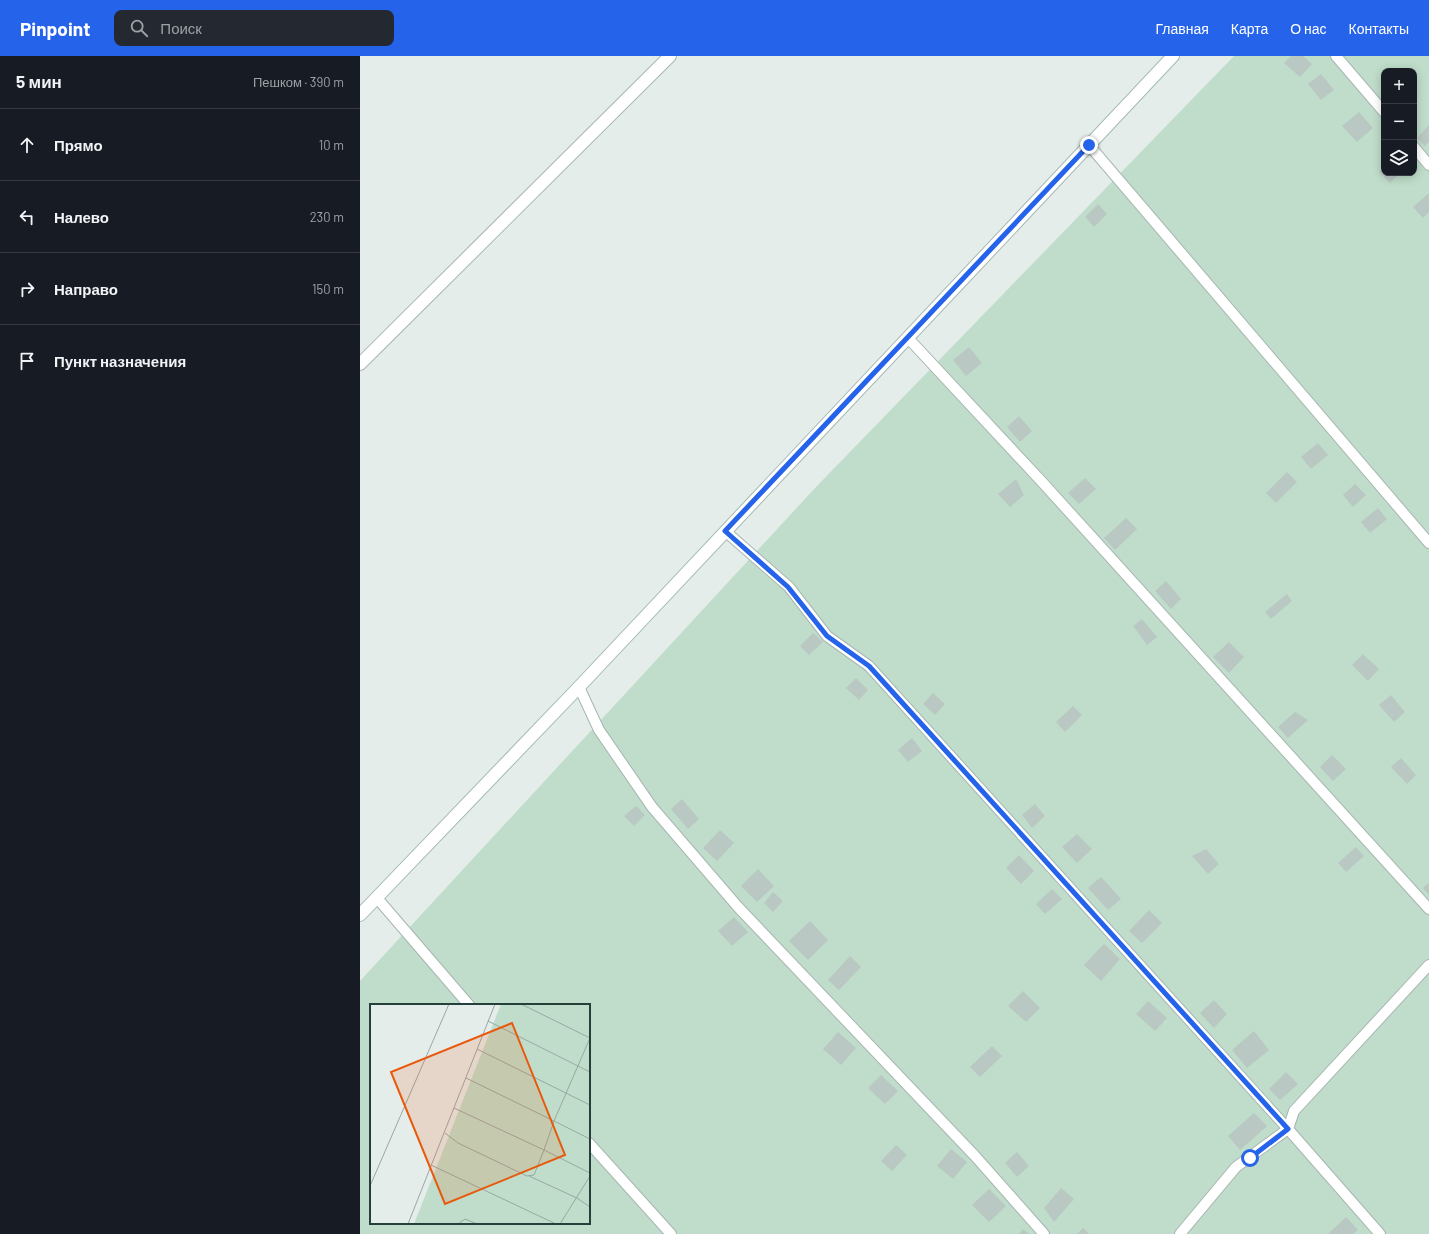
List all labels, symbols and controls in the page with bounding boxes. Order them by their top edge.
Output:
search box [114,10,394,46]
text: Pinpoint [20,17,90,40]
icon: search [128,17,150,39]
text: Поиск [160,19,202,37]
text: Главная [1156,20,1209,37]
text: Карта [1231,20,1268,37]
text: О нас [1290,20,1327,37]
text: Контакты [1349,20,1409,37]
map controls [1381,68,1417,176]
button: + [1381,68,1417,104]
text: 5 мин [16,71,62,91]
text: Пешком · 390 m [253,74,344,90]
button: − [1381,104,1417,140]
icon: ahead [16,134,38,156]
text: Прямо [54,136,103,154]
route end [1080,136,1098,154]
text: 10 m [319,137,344,153]
button: layers [1381,140,1417,176]
icon: left [16,206,38,228]
text: Налево [54,208,109,226]
text: 230 m [310,209,344,225]
icon: right [16,278,38,300]
text: Направо [54,280,118,298]
text: 150 m [312,281,344,297]
icon: arrive [16,350,38,372]
text: Пункт назначения [54,352,186,370]
inset map [370,1004,590,1224]
route start [1241,1149,1259,1167]

